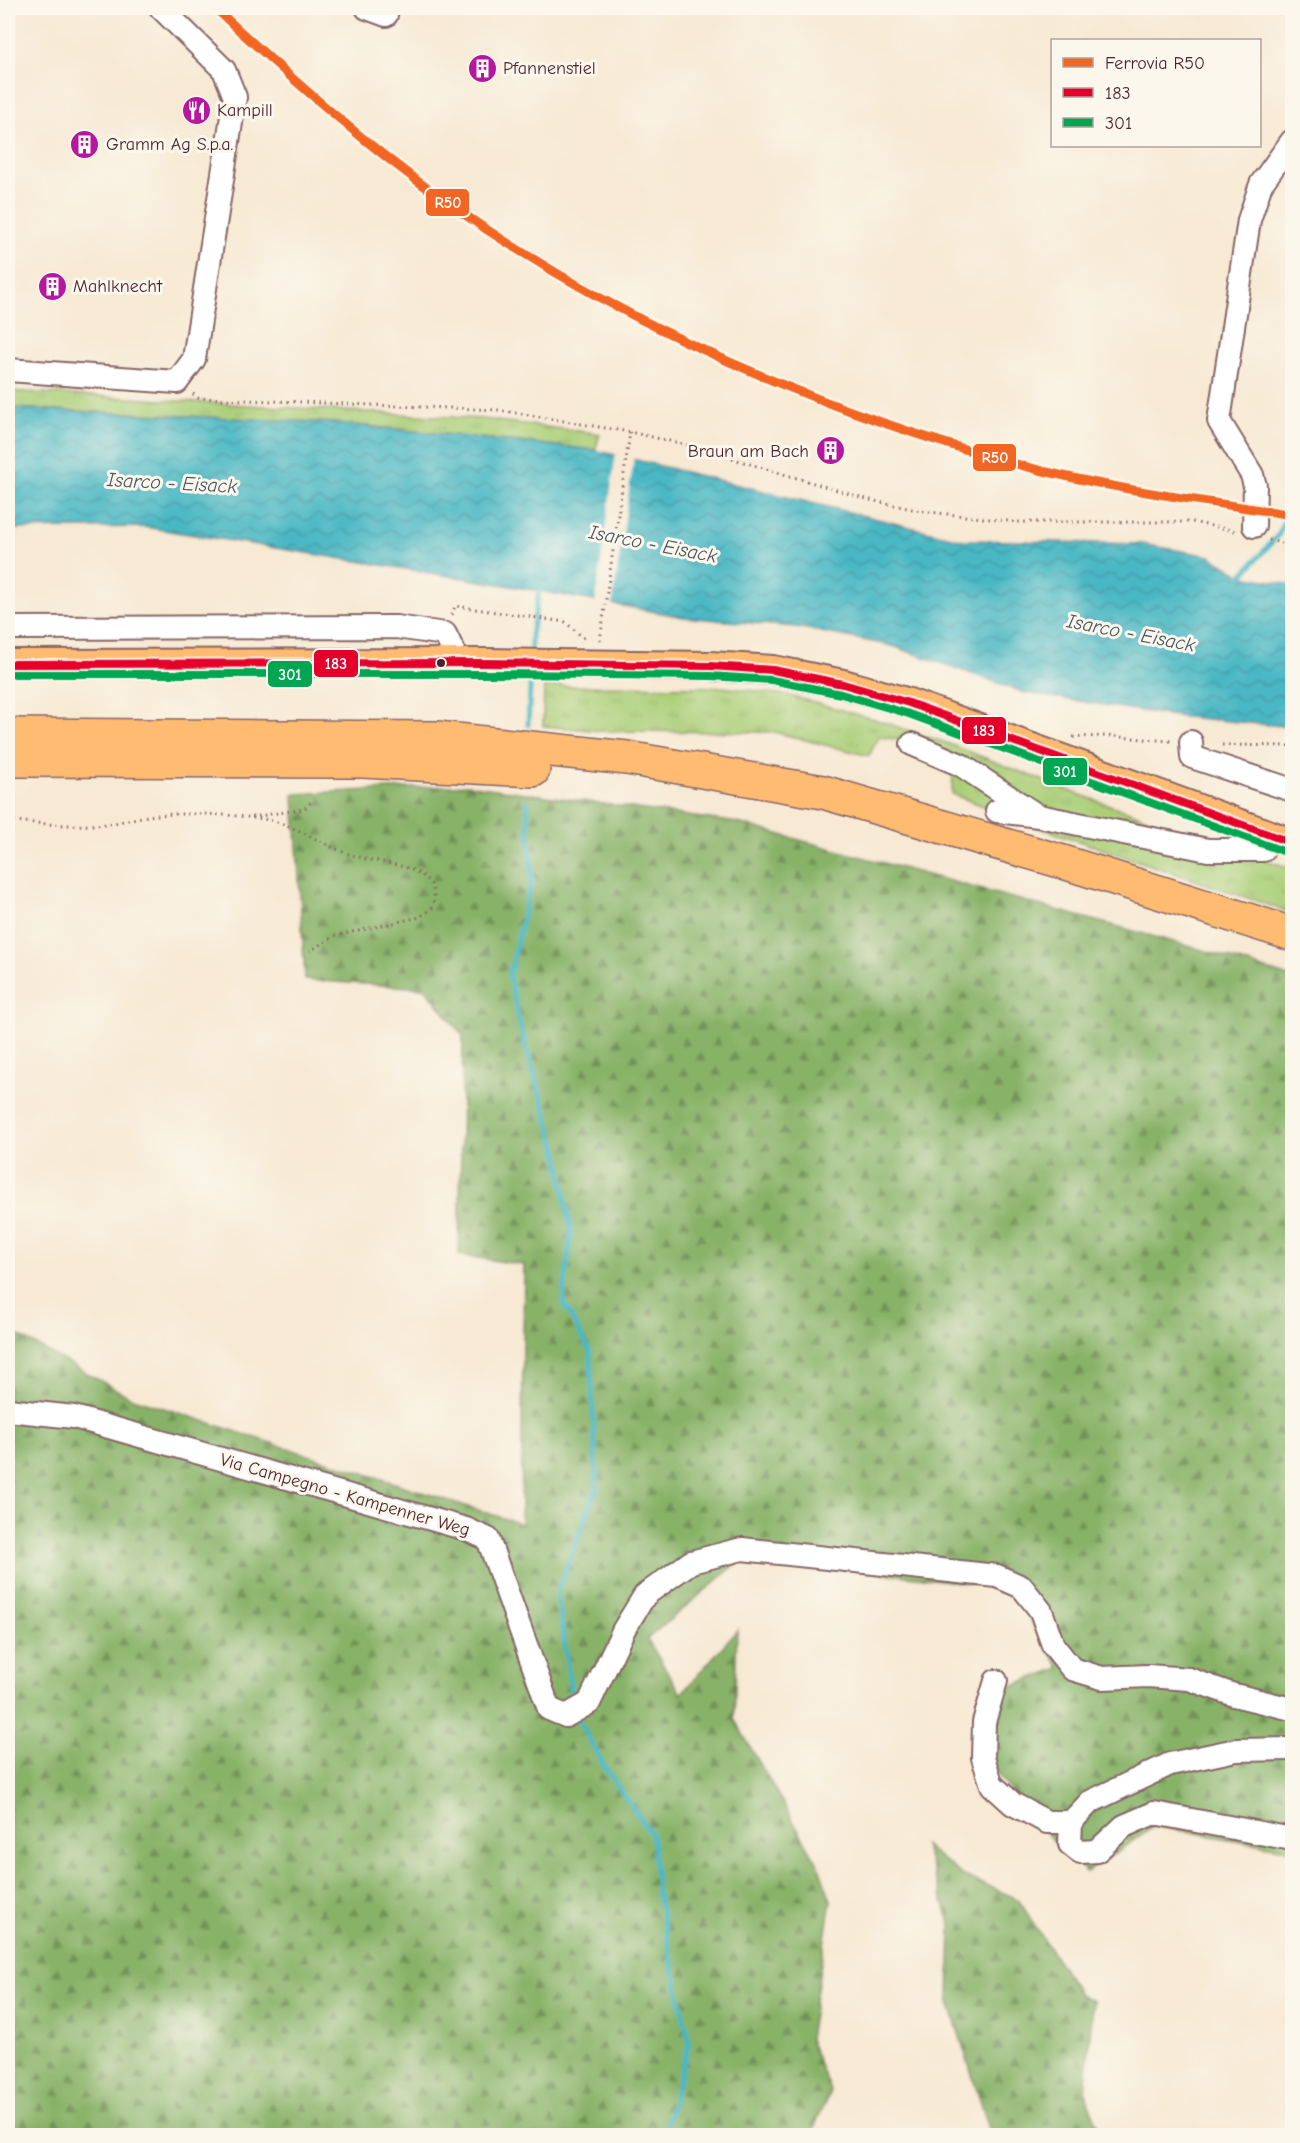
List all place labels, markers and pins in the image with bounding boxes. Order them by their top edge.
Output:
building icon: Pfannenstiel [466,52,498,84]
place label: Pfannenstiel [503,58,596,79]
restaurant icon: Kampill [180,94,212,126]
place label: Kampill [217,100,273,121]
building icon: Gramm Ag S.p.a. [69,128,101,160]
place label: Gramm Ag S.p.a. [106,134,234,155]
building icon: Mahlknecht [36,270,68,302]
place label: Mahlknecht [73,276,163,297]
building icon: Braun am Bach [814,435,846,467]
place label: Braun am Bach [688,441,809,462]
unlabelled marker [435,657,447,669]

